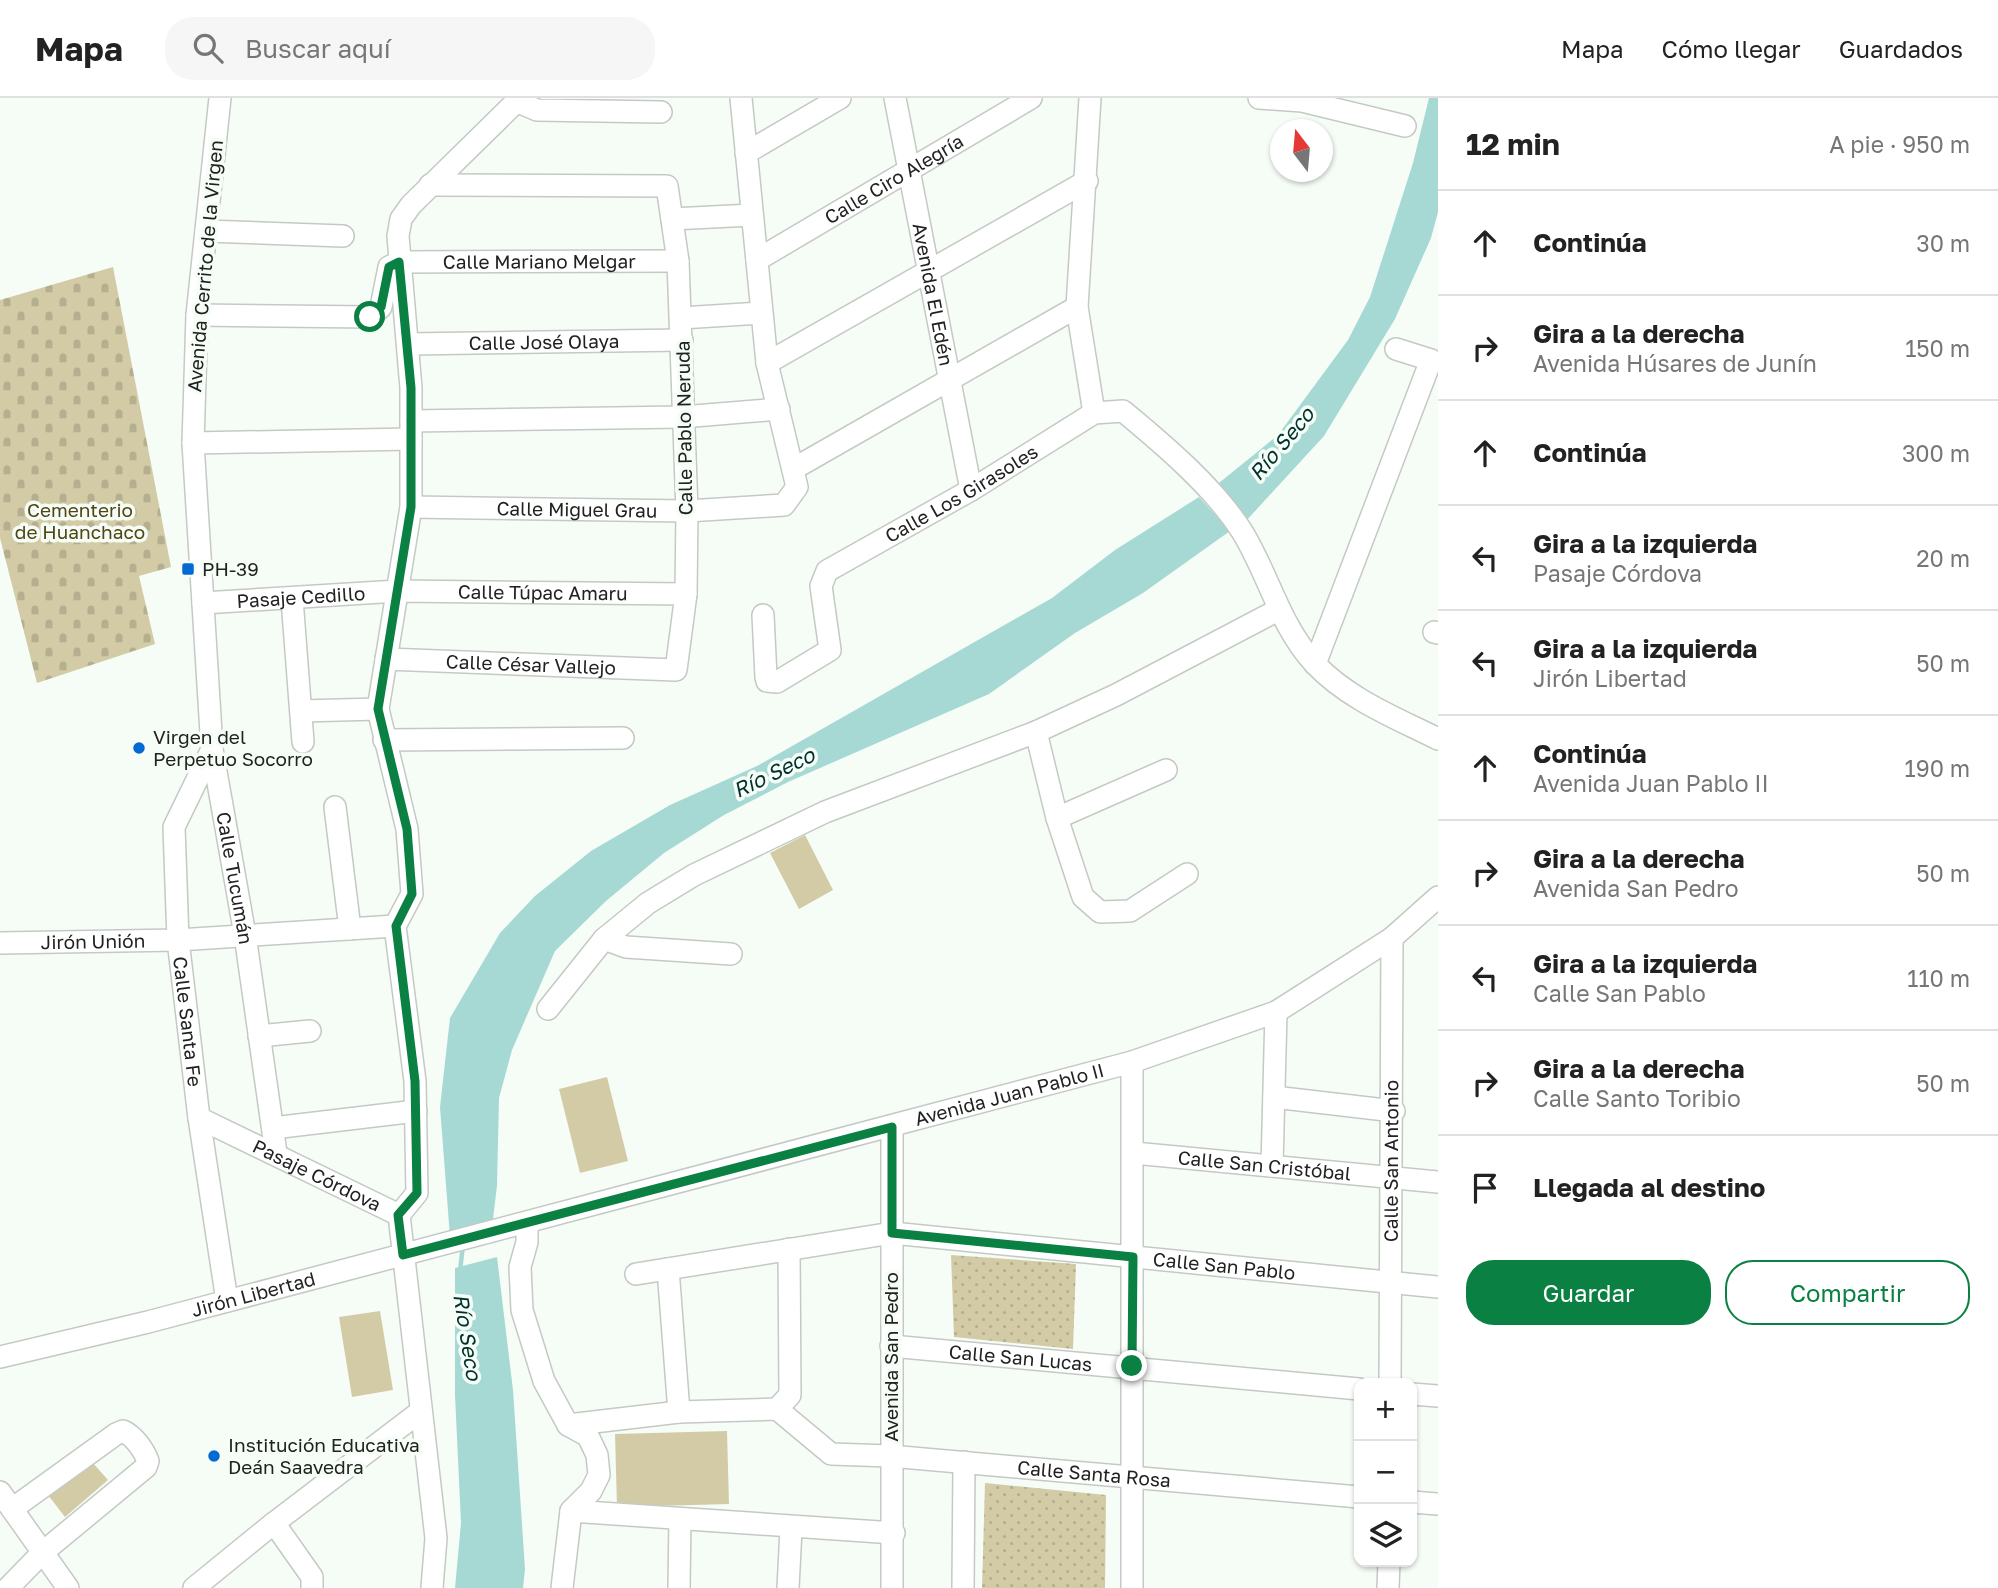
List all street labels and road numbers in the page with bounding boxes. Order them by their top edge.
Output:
street label: Calle Ciro Alegría [820,129,967,229]
street label: Avenida Cerrito de la Virgen [182,139,227,393]
street label: Avenida El Edén [908,221,959,368]
street label: Calle Mariano Melgar [443,249,636,273]
street label: Calle José Olaya [469,329,619,354]
street label: Calle Pablo Neruda [670,340,697,516]
street label: Calle Los Girasoles [881,439,1042,547]
street label: Calle Miguel Grau [496,496,658,522]
street label: Calle Túpac Amaru [458,580,628,604]
street label: Pasaje Cedillo [236,581,366,612]
street label: Calle César Vallejo [445,649,616,679]
street label: Calle Tucumán [212,810,258,946]
street label: Jirón Unión [41,929,145,953]
street label: Calle Santa Fe [169,955,207,1088]
street label: Avenida Juan Pablo II [912,1058,1106,1130]
street label: Calle San Antonio [1379,1080,1402,1242]
street label: Pasaje Córdova [249,1134,385,1216]
street label: Calle San Cristóbal [1177,1145,1352,1185]
street label: Calle San Pablo [1152,1247,1296,1284]
street label: Jirón Libertad [189,1266,318,1321]
street label: Avenida San Pedro [879,1272,902,1442]
street label: Calle San Lucas [948,1339,1093,1375]
street label: Calle Santa Rosa [1016,1455,1172,1492]

